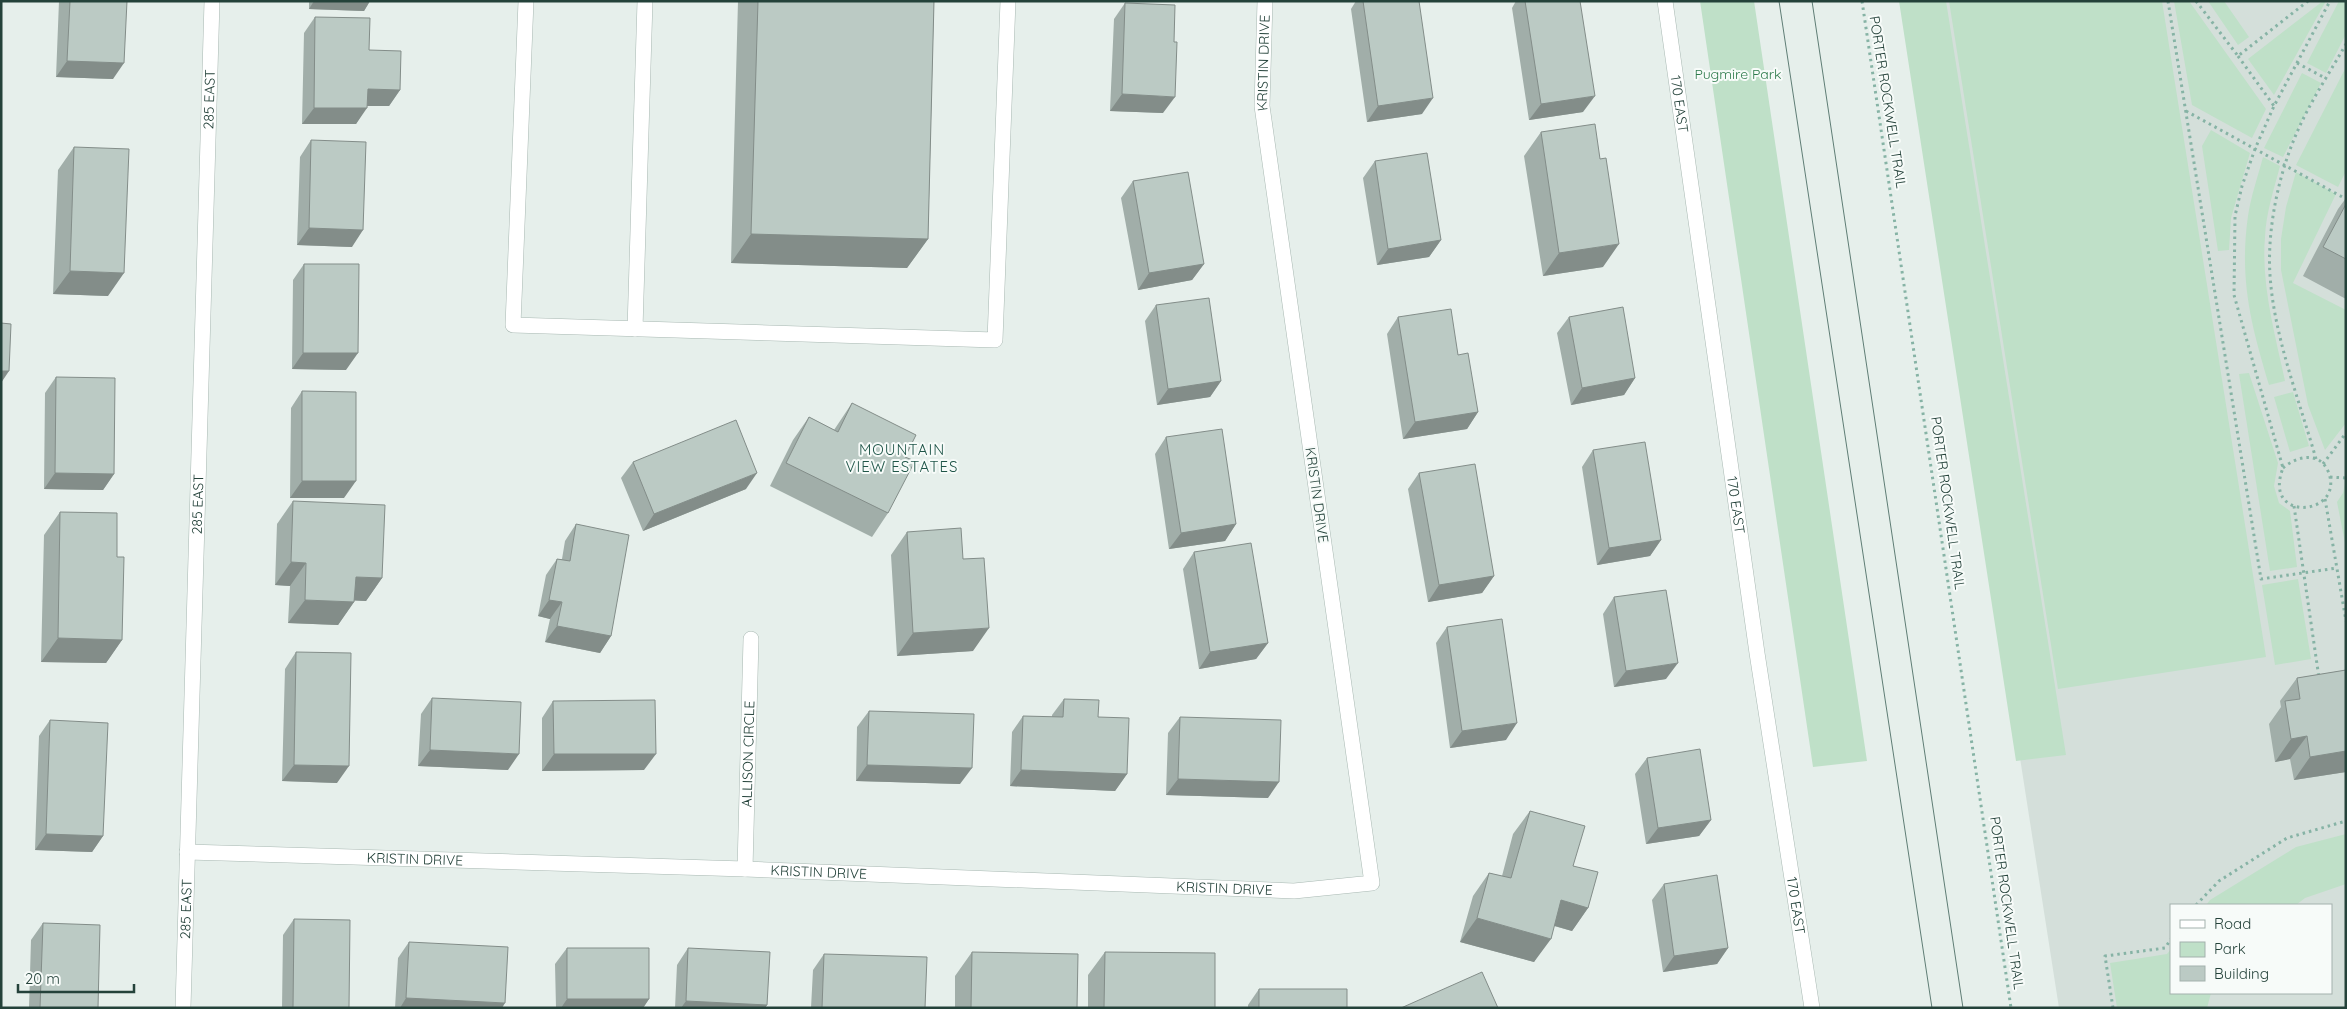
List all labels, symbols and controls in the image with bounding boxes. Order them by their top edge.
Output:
street label: KRISTIN DRIVE [1252,14,1274,112]
street label: PORTER ROCKWELL TRAIL [1865,14,1911,190]
park label: Pugmire Park [1694,65,1782,83]
street label: 285 EAST [199,69,219,130]
street label: 170 EAST [1667,74,1692,134]
street label: PORTER ROCKWELL TRAIL [1927,415,1969,591]
district label: MOUNTAIN VIEW ESTATES [845,440,959,476]
street label: KRISTIN DRIVE [1301,446,1333,544]
street label: 285 EAST [188,474,207,535]
street label: 170 EAST [1723,475,1749,535]
street label: ALLISON CIRCLE [738,700,758,808]
street label: PORTER ROCKWELL TRAIL [1986,815,2028,991]
street label: KRISTIN DRIVE [366,848,463,869]
street label: KRISTIN DRIVE [770,861,867,883]
street label: 170 EAST [1783,876,1809,936]
street label: KRISTIN DRIVE [1176,877,1273,899]
street label: 285 EAST [176,879,196,939]
legend [2170,904,2332,994]
text: Road [2214,914,2251,933]
text: Park [2214,939,2246,958]
scale bar [18,962,134,994]
text: Building [2214,964,2269,983]
text: 20 m [25,969,60,988]

